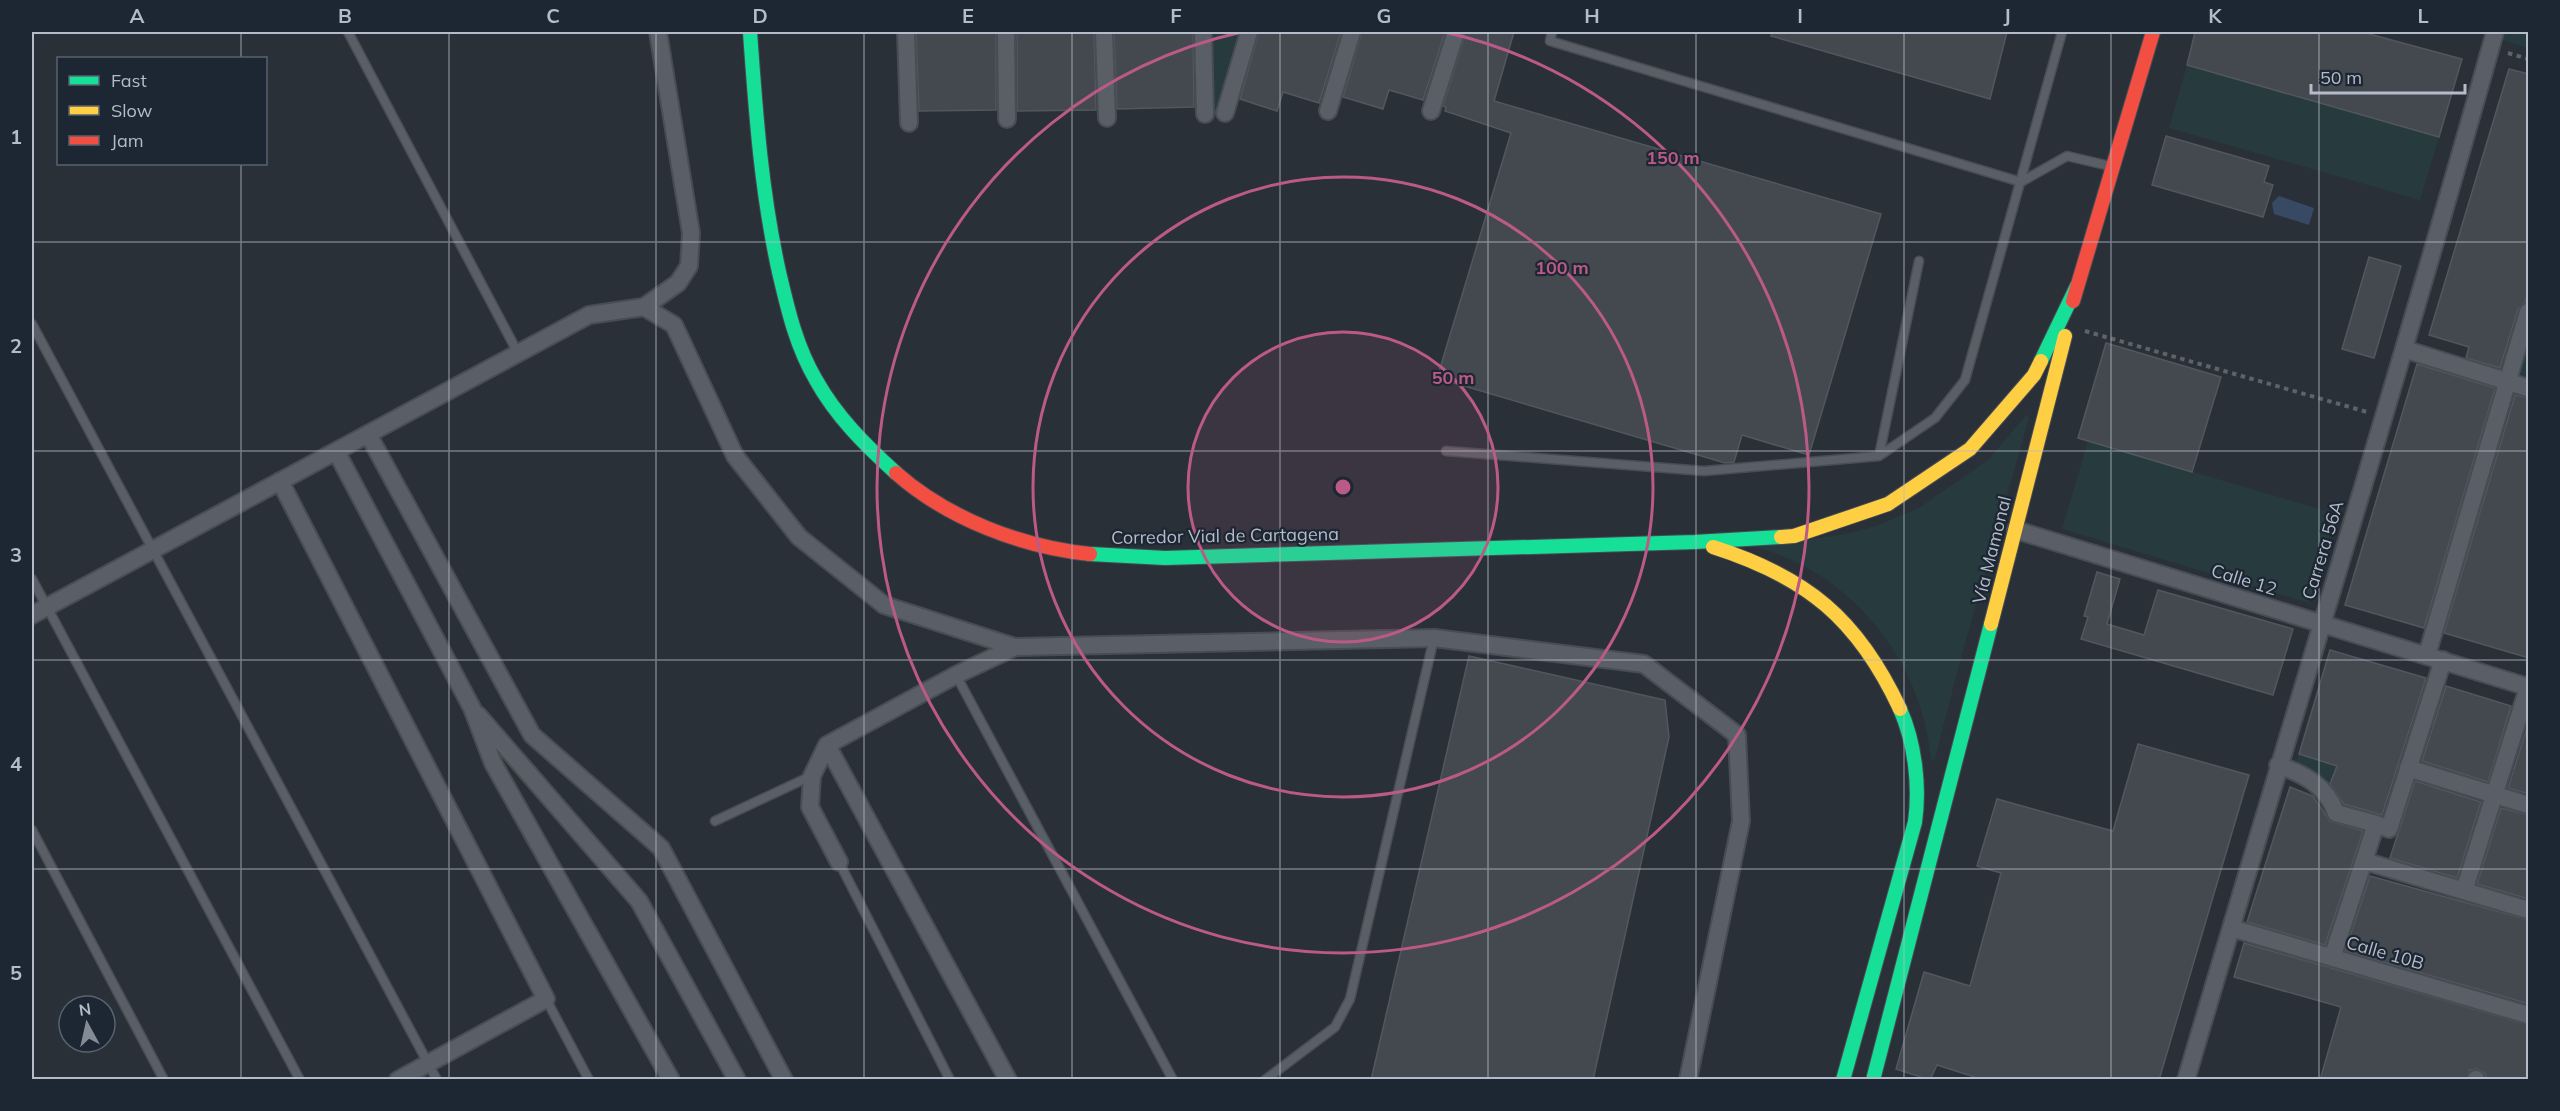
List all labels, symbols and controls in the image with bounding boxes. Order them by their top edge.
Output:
text: A [130,3,145,28]
text: B [338,3,352,28]
text: C [546,3,560,28]
text: D [752,3,768,28]
text: E [962,3,974,28]
text: F [1170,3,1182,28]
text: G [1377,3,1391,28]
text: H [1584,3,1600,28]
text: I [1797,3,1803,28]
text: J [2003,3,2011,28]
text: K [2208,3,2222,28]
text: L [2417,3,2429,28]
legend [57,57,267,165]
scale bar [2311,57,2466,95]
text: 50 m [2320,66,2362,89]
text: Fast [111,69,147,92]
text: Slow [111,99,153,122]
text: 1 [10,124,22,149]
text: Jam [111,129,144,152]
text: 150 m [1646,146,1700,169]
text: 100 m [1535,256,1589,279]
text: 2 [10,333,22,358]
text: 50 m [1432,366,1474,389]
centre of rings [1333,477,1353,497]
street label: Vía Mamonal [1967,494,2016,606]
street label: Carrera 56A [2297,498,2348,602]
street label: Corredor Vial de Cartagena [1111,522,1339,549]
text: 3 [10,542,22,567]
street label: Calle 12 [2209,559,2280,600]
text: 4 [10,751,22,776]
street label: Calle 10B [2344,930,2427,975]
text: 5 [10,960,22,985]
north arrow [57,994,117,1054]
text: N [78,998,92,1020]

